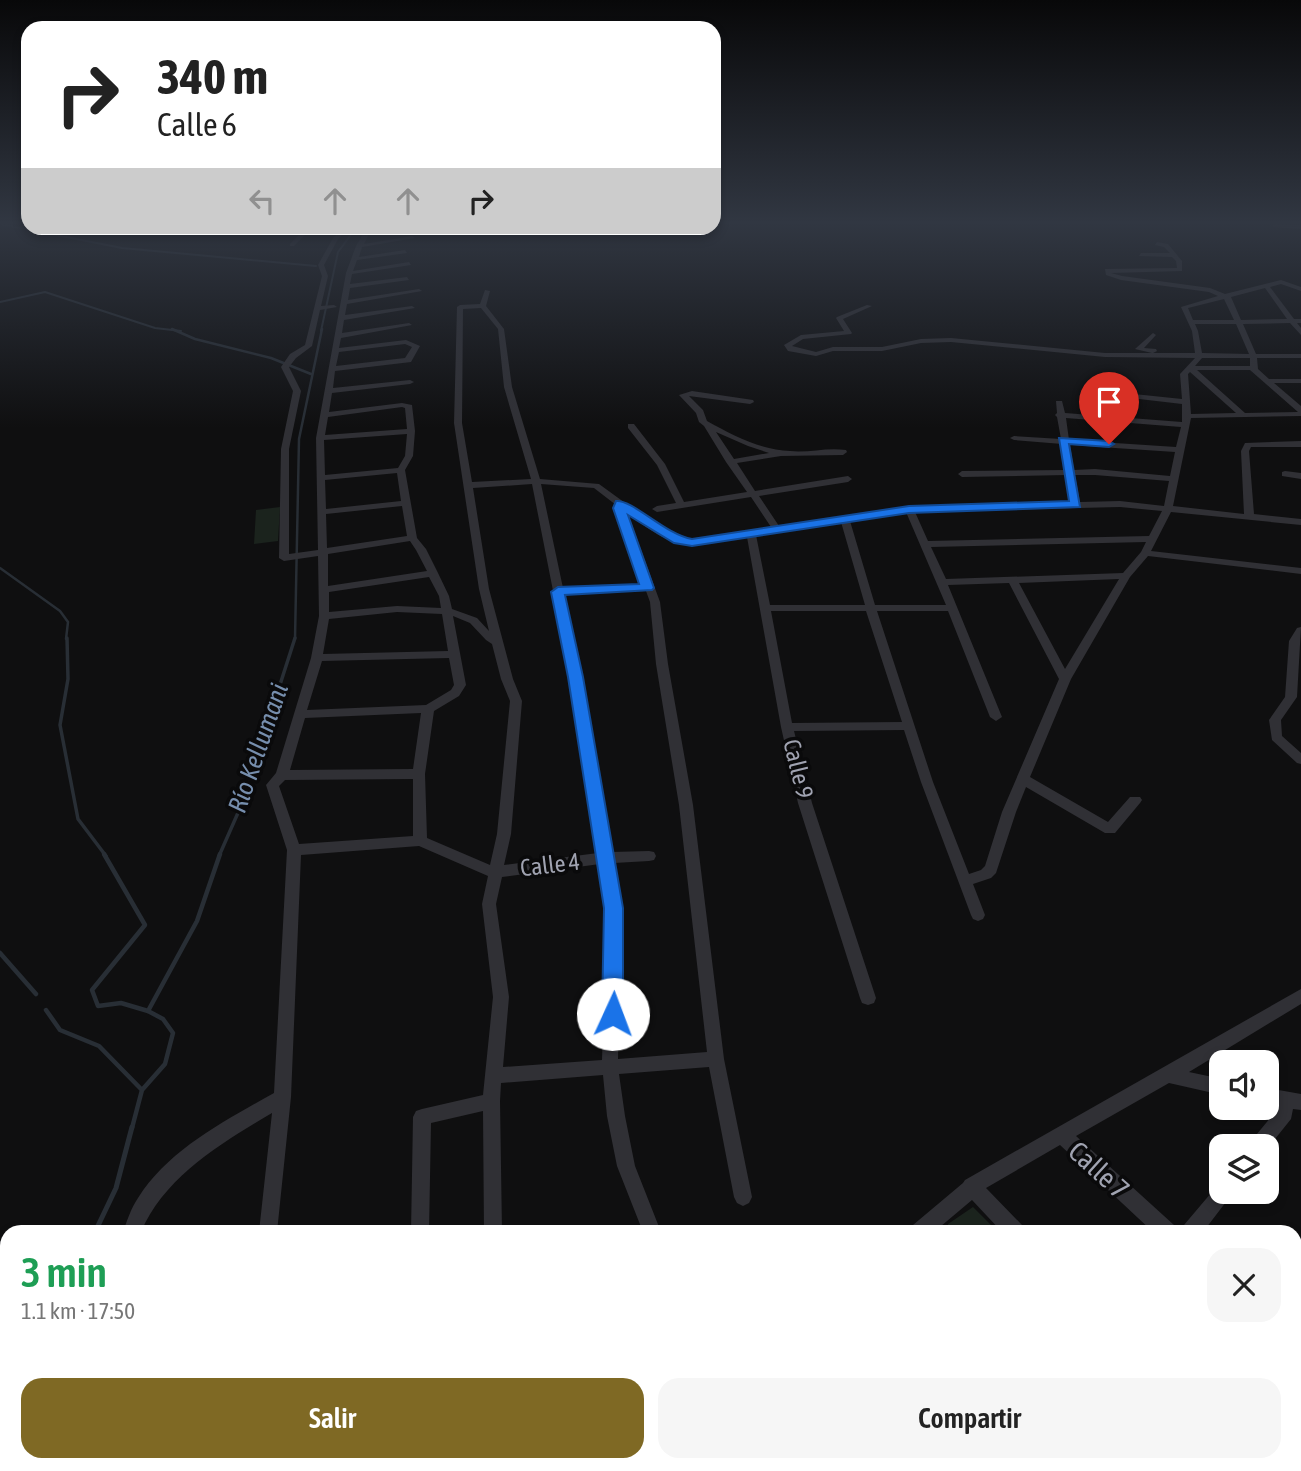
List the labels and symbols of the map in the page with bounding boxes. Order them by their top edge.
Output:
pin [1079,372,1139,444]
water label: Río Kellumani [222,680,294,816]
street label: Calle 9 [778,737,819,801]
street label: Calle 4 [519,847,581,882]
position arrow [576,977,650,1051]
street label: Calle 7 [1062,1135,1136,1205]

